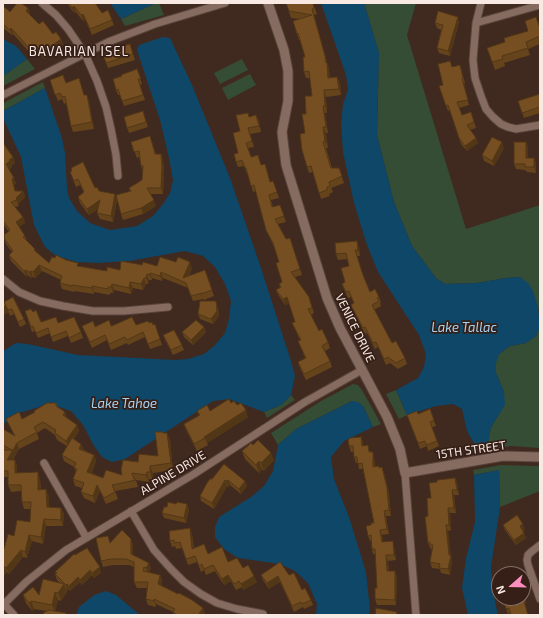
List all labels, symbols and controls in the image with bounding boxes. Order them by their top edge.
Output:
district label: BAVARIAN ISEL [29,44,129,60]
street label: VENICE DRIVE [332,291,378,365]
water label: Lake Tallac [431,320,497,336]
water label: Lake Tahoe [91,396,157,412]
street label: 15TH STREET [435,438,507,462]
street label: ALPINE DRIVE [137,448,209,498]
north arrow [491,566,531,606]
text: N [493,584,508,596]

